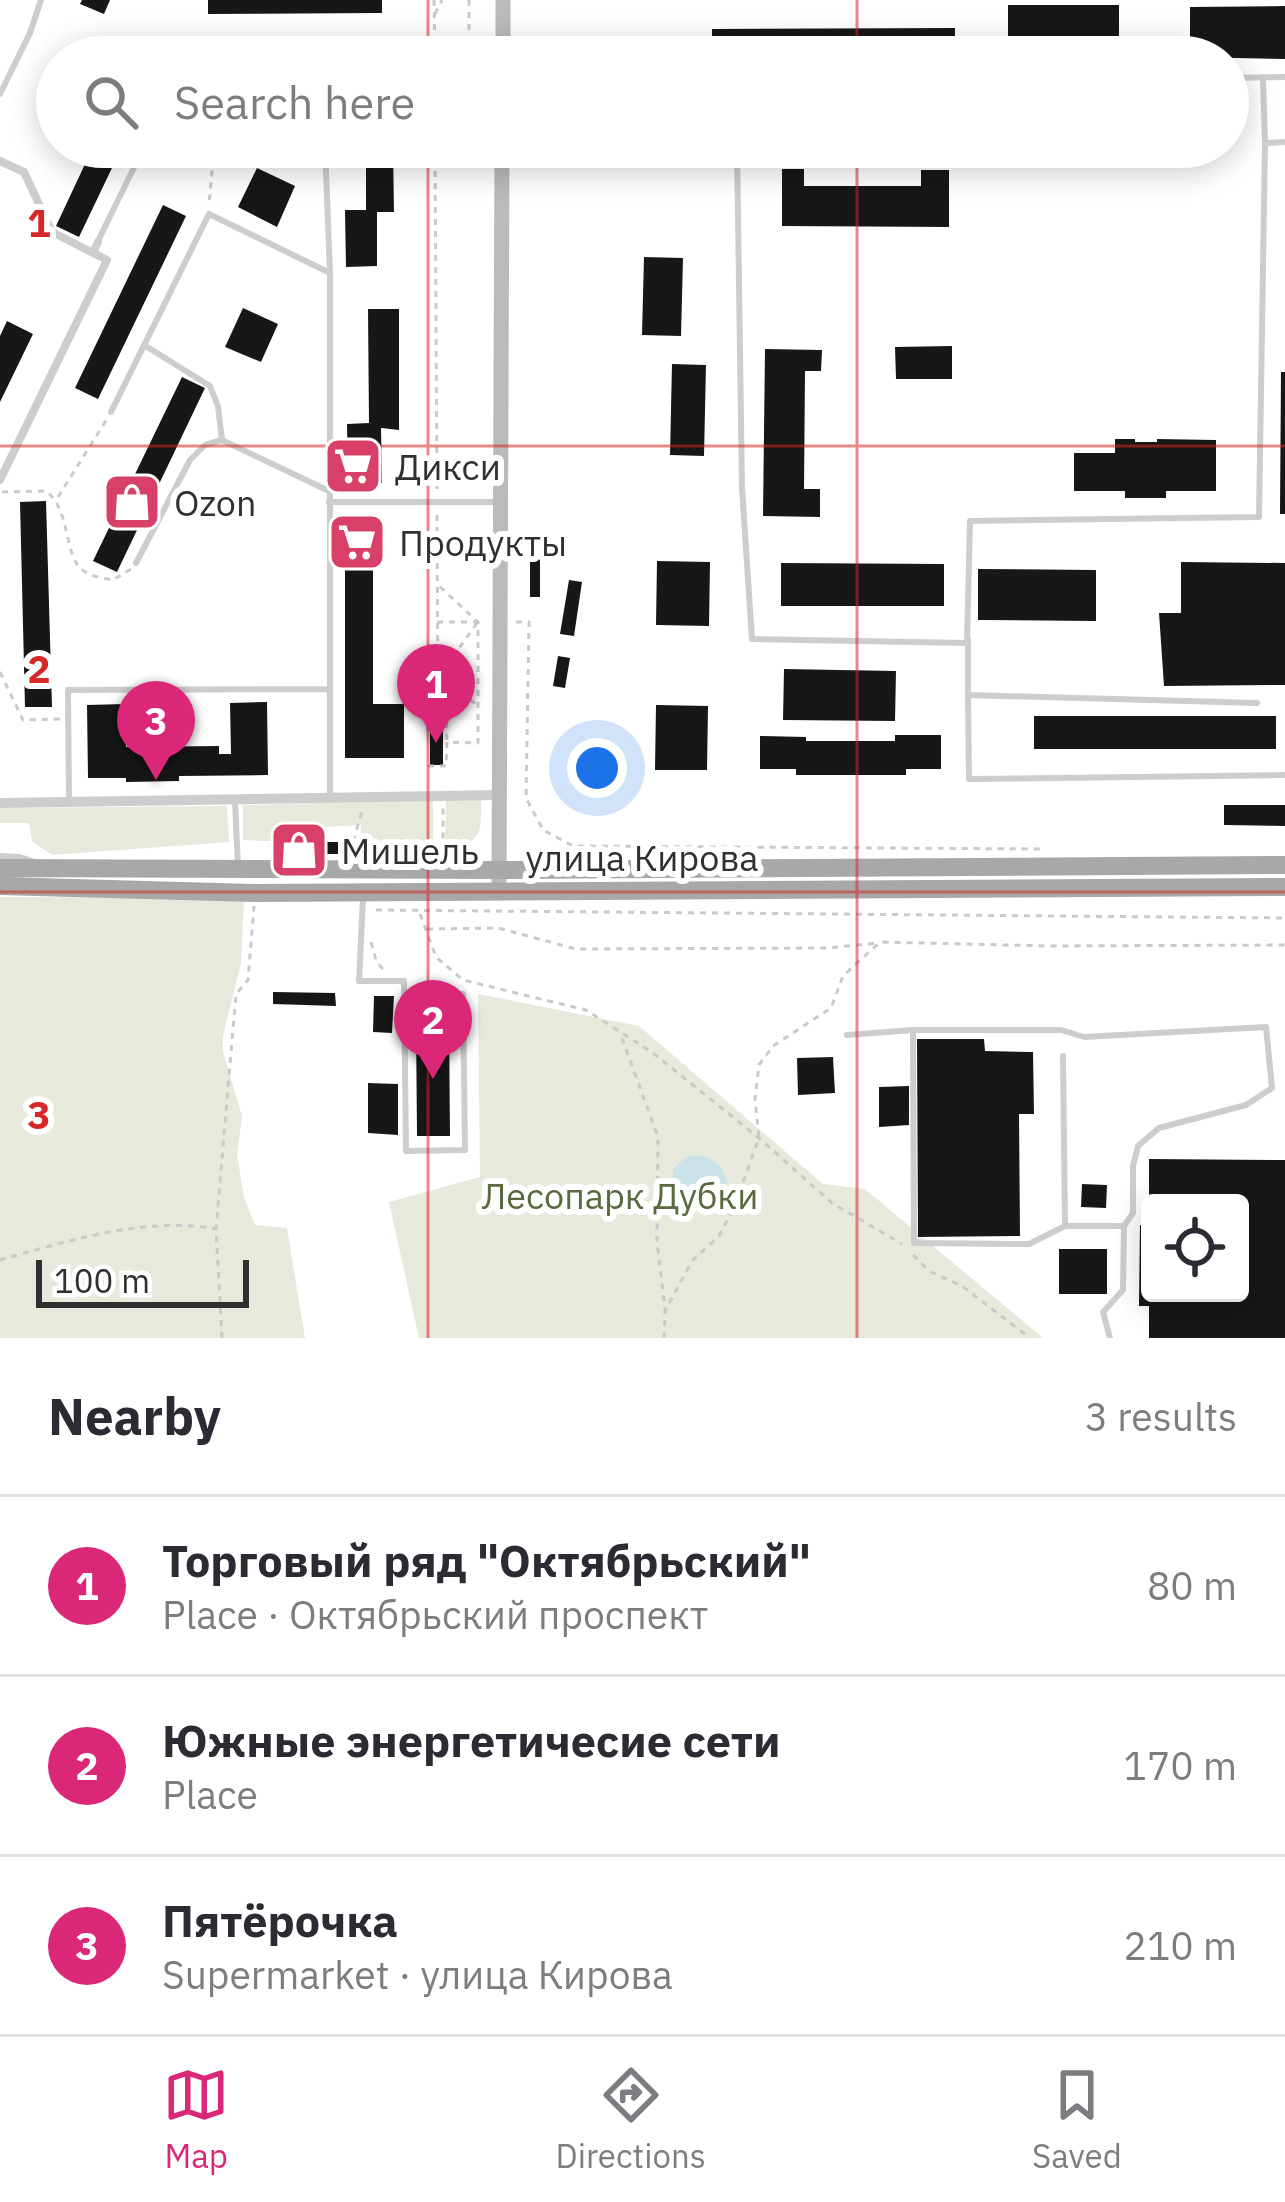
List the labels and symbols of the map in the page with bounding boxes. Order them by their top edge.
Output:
text: 1 [27,197,51,248]
supermarket icon: Дикси [322,435,384,497]
place label: Дикси [395,443,501,490]
shop icon: Ozon [101,471,163,533]
place label: Ozon [174,479,256,526]
supermarket icon: Продукты [326,511,388,573]
place label: Продукты [399,519,567,566]
text: 2 [27,643,51,694]
pin: 1 [397,644,475,743]
pin: 3 [117,681,195,780]
your location [567,738,627,798]
shop icon: Мишель [268,819,330,881]
place label: Мишель [341,827,479,874]
street label: улица Кирова [525,834,759,881]
pin: 2 [394,980,472,1079]
text: 3 [27,1089,51,1140]
park label: Лесопарк Дубки [482,1172,758,1219]
scale bar [36,1254,249,1307]

